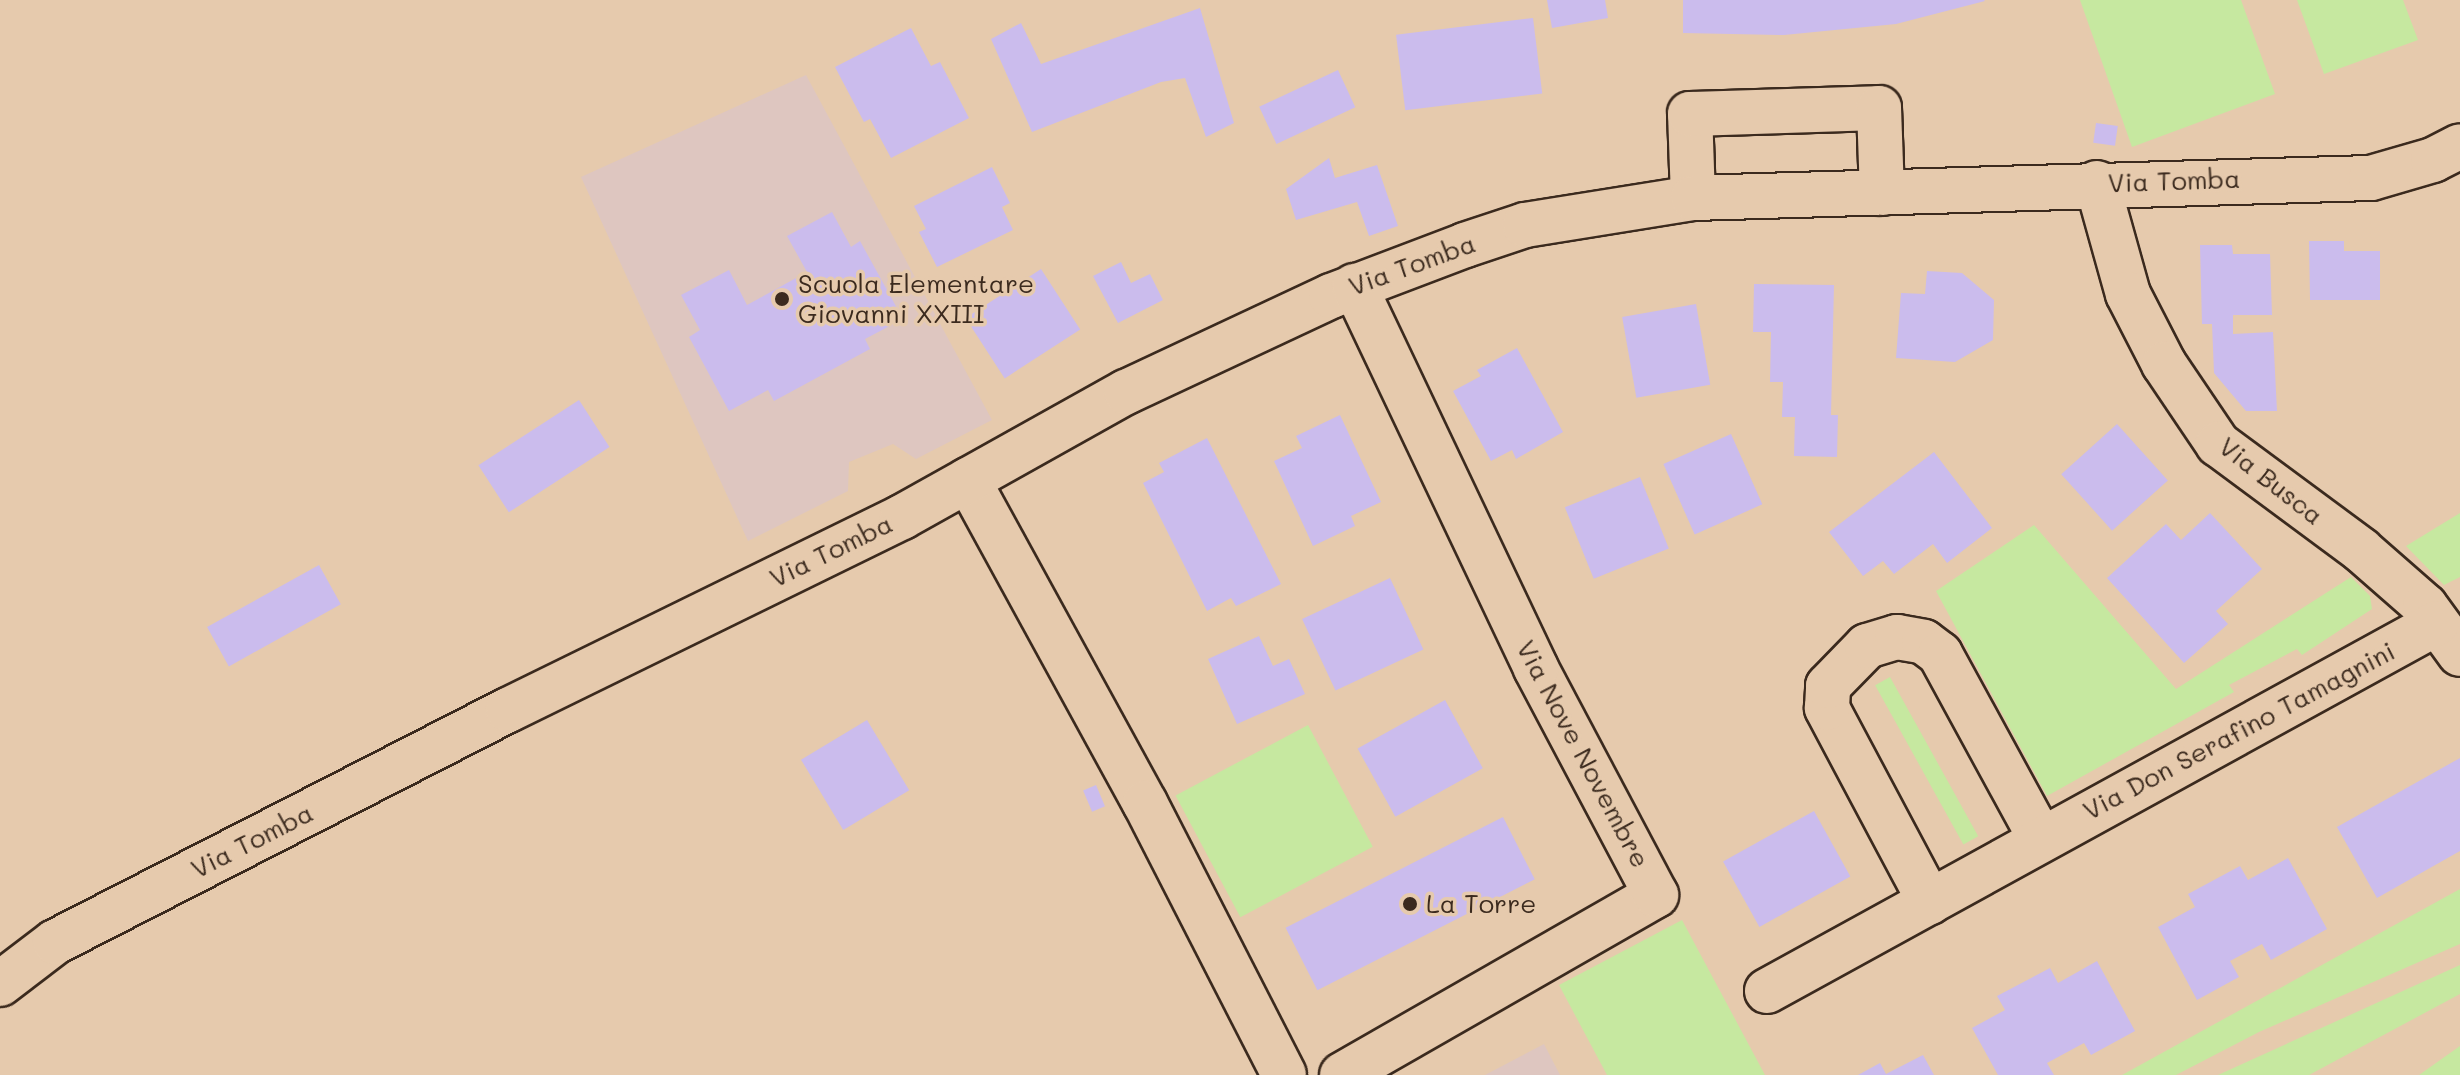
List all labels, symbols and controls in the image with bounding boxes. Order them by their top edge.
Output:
street label: Via Tomba [2107,163,2241,199]
street label: Via Tomba [1344,228,1480,302]
place label: Scuola Elementare Giovanni XXIII [798,268,1034,330]
marker: Scuola Elementare Giovanni XXIII [773,290,791,308]
street label: Via Busca [2213,431,2329,531]
street label: Via Tomba [765,508,897,594]
street label: Via Nove Novembre [1510,635,1656,873]
street label: Via Don Serafino Tamagnini [2078,635,2400,827]
street label: Via Tomba [186,797,318,885]
place label: La Torre [1426,888,1536,920]
marker: La Torre [1401,895,1419,913]

